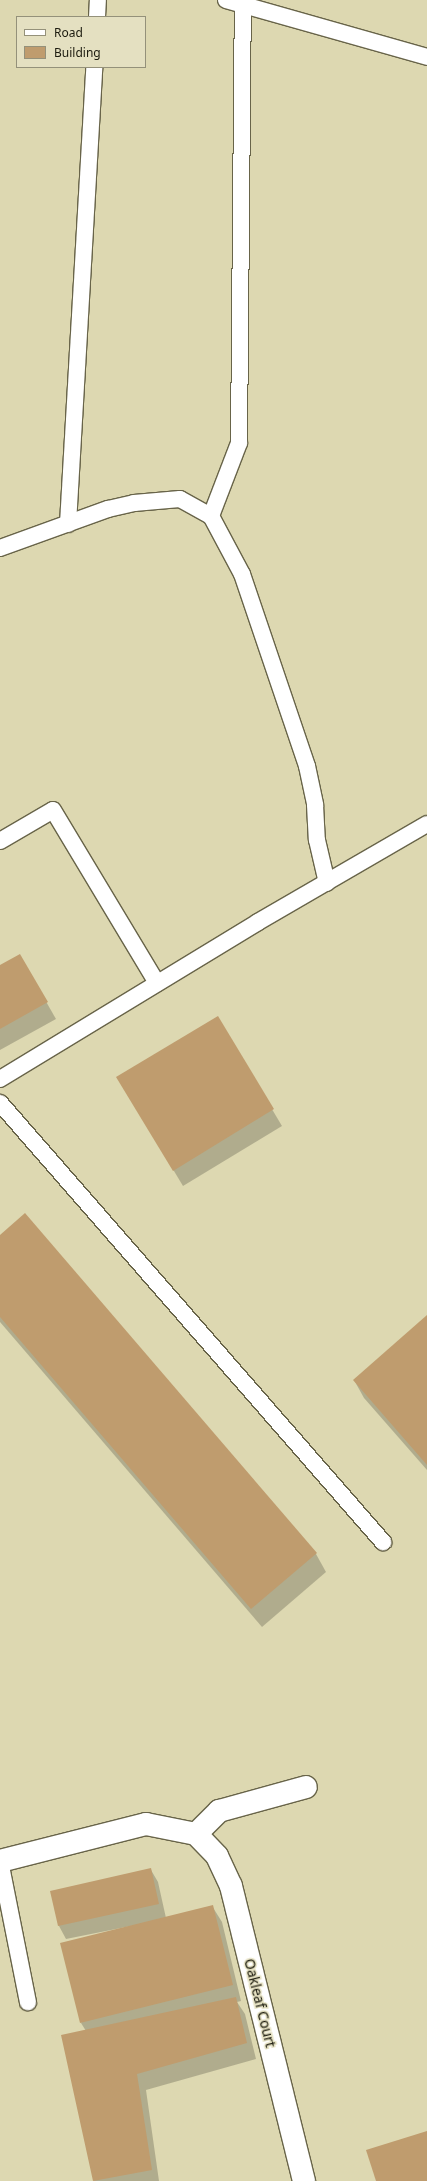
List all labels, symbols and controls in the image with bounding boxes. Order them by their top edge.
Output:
legend [16,16,146,68]
text: Road [54,24,83,41]
text: Building [54,44,101,61]
street label: Oakleaf Court [241,1957,279,2049]

